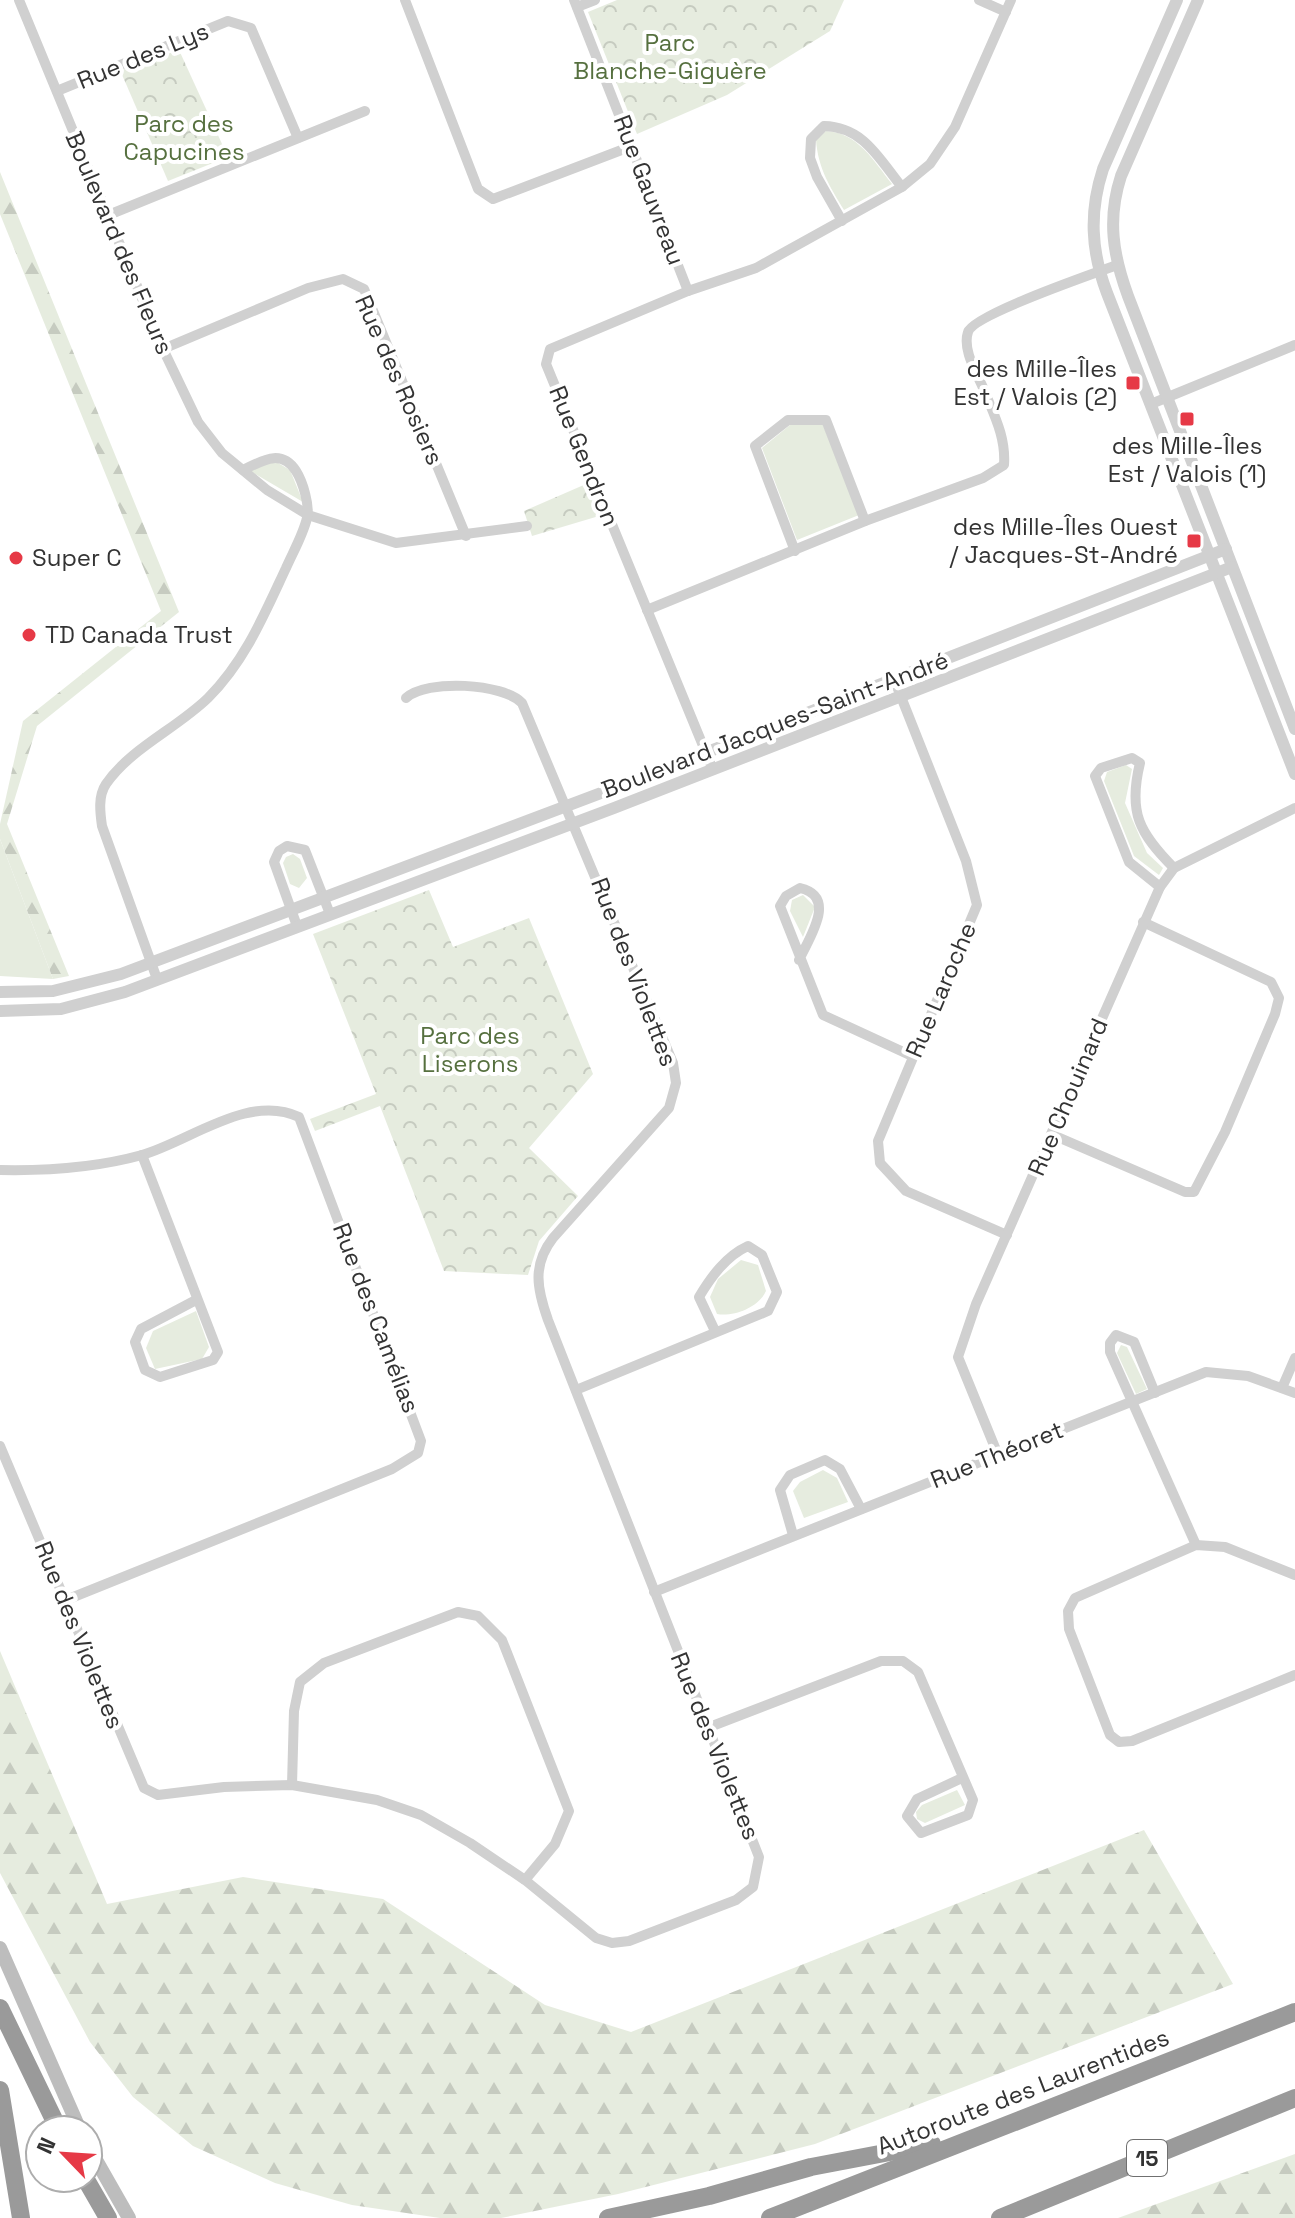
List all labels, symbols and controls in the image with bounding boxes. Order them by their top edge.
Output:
street label: Rue des Lys [73,15,213,96]
park label: Parc Blanche-Giguère [573,27,767,86]
park label: Parc des Capucines [123,108,245,167]
street label: Rue Gauvreau [607,110,692,269]
street label: Boulevard des Fleurs [58,127,180,359]
street label: Rue des Rosiers [348,290,451,470]
place label: des Mille-Îles Est / Valois (2) [953,353,1117,412]
marker: des Mille-Îles Est / Valois (2) [1124,374,1142,392]
street label: Rue Gendron [542,381,627,531]
marker: des Mille-Îles Est / Valois (1) [1178,410,1196,428]
place label: des Mille-Îles Est / Valois (1) [1108,430,1266,489]
place label: des Mille-Îles Ouest / Jacques-St-André [949,511,1178,570]
marker: des Mille-Îles Ouest / Jacques-St-André [1185,532,1203,550]
place label: Super C [32,542,122,573]
marker: Super C [7,549,25,567]
place label: TD Canada Trust [45,619,233,650]
marker: TD Canada Trust [20,626,38,644]
street label: Boulevard Jacques-Saint-André [597,644,953,805]
street label: Rue des Violettes [584,873,685,1071]
street label: Rue Laroche [898,918,983,1062]
street label: Rue Chouinard [1020,1013,1115,1180]
park label: Parc des Liserons [420,1020,520,1079]
street label: Rue des Camélias [326,1219,427,1417]
street label: Rue Théoret [926,1414,1068,1495]
street label: Rue des Violettes [28,1536,131,1733]
street label: Rue des Violettes [664,1647,767,1844]
street label: Autoroute des Laurentides [872,2021,1173,2162]
north arrow [24,2114,104,2194]
text: N [30,2133,62,2158]
road number: 15 [1127,2140,1167,2176]

